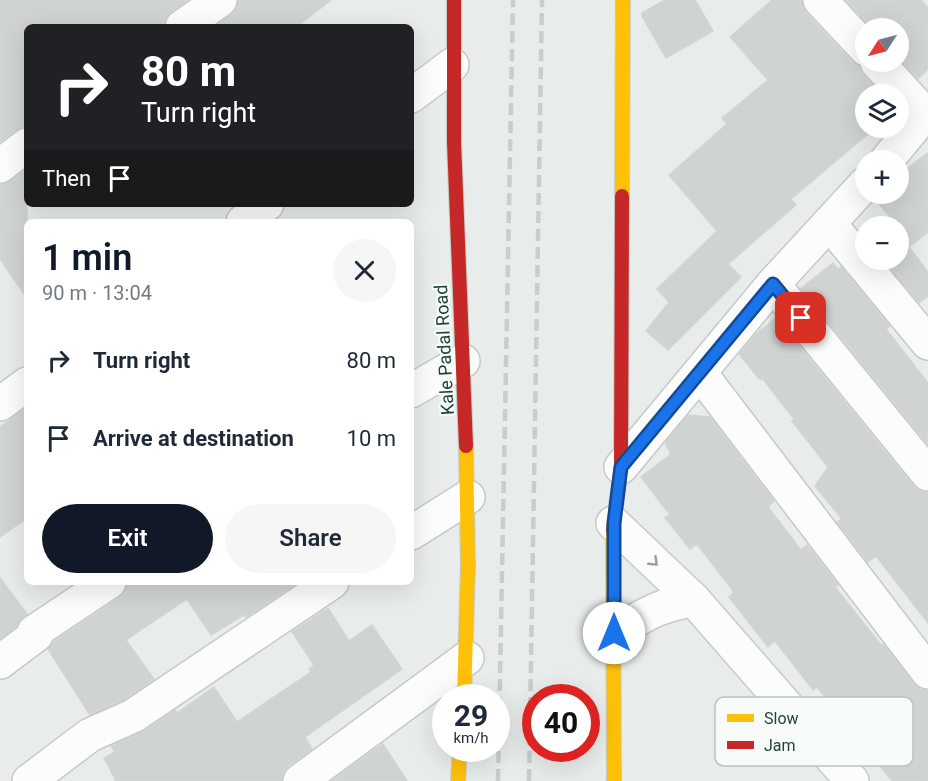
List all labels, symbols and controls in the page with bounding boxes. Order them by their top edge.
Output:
north arrow [855,18,909,72]
map controls [855,18,909,270]
text: 80 m [141,47,236,96]
icon: right [42,48,120,126]
button: layers [855,84,909,138]
text: Turn right [141,97,256,129]
button: + [855,150,909,204]
icon: arrive [103,162,136,195]
text: Then [42,166,91,191]
button: − [855,216,909,270]
text: 1 min [42,237,132,279]
button: close [333,239,396,302]
text: 90 m · 13:04 [42,281,152,305]
street label: Kale Padal Road [430,284,458,416]
pin [775,292,826,343]
icon: arrive [784,301,817,334]
icon: right [42,344,75,377]
text: Turn right [93,348,190,373]
text: 80 m [347,348,396,373]
icon: arrive [42,422,75,455]
text: Arrive at destination [93,426,294,451]
text: 10 m [347,426,396,451]
button: Exit [42,504,213,573]
button: Share [225,504,396,573]
one-way arrow [647,555,657,566]
position arrow [582,601,646,665]
speed limit sign: 40 [522,684,600,762]
legend [715,697,913,766]
text: 29 [454,698,488,733]
text: Slow [764,709,799,728]
text: km/h [453,729,489,747]
text: Jam [764,736,796,755]

